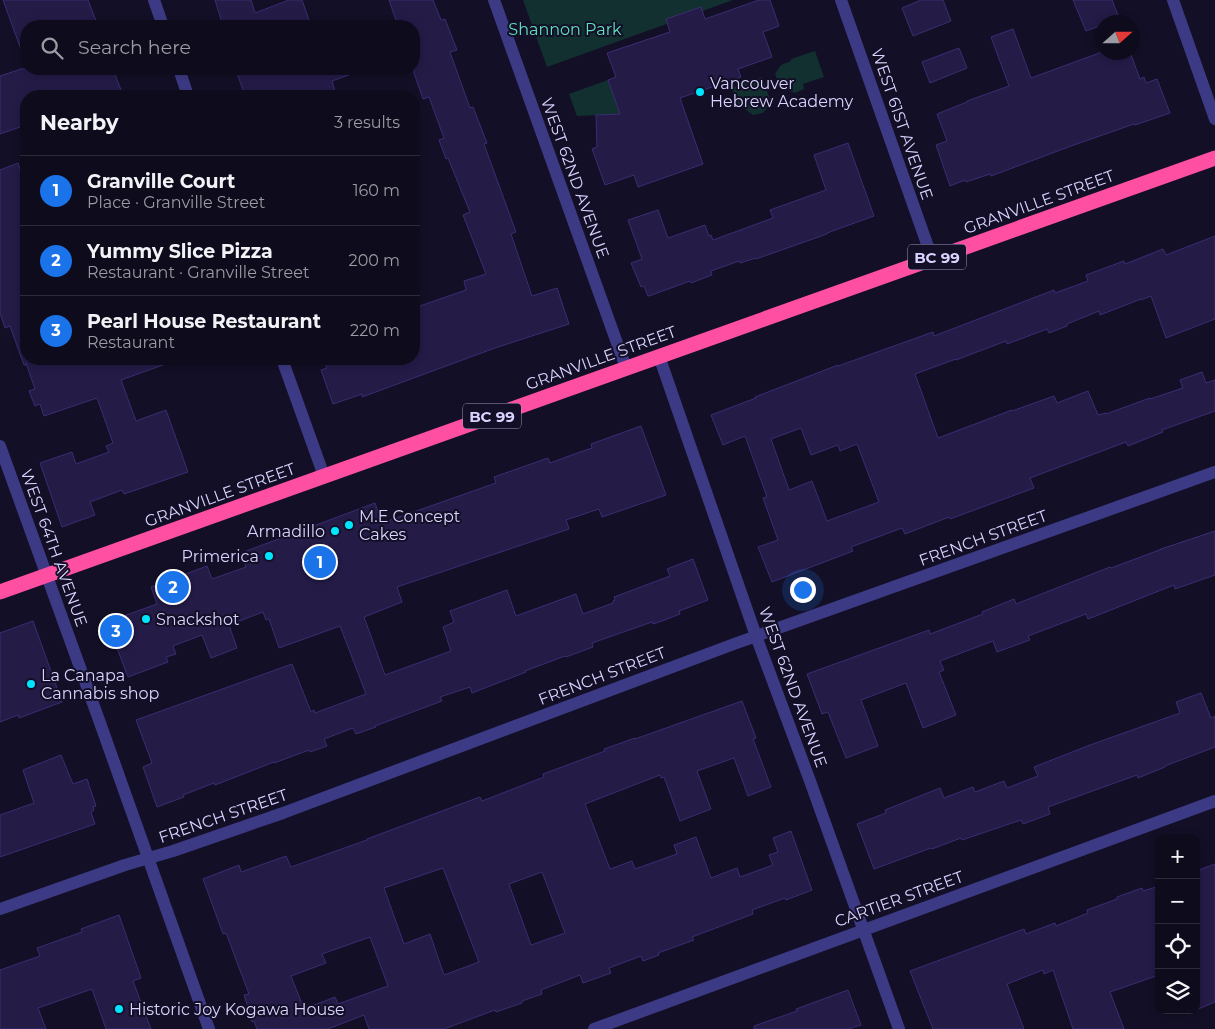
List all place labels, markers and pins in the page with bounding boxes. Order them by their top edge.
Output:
place label: Vancouver Hebrew Academy [710,74,854,111]
marker: Vancouver Hebrew Academy [694,86,706,98]
place label: M.E Concept Cakes [359,507,461,544]
marker: M.E Concept Cakes [343,519,355,531]
place label: Armadillo [247,522,325,541]
marker: Armadillo [329,525,341,537]
pin: 1 [304,543,336,581]
place label: Primerica [182,547,259,566]
marker: Primerica [263,550,275,562]
pin: 2 [157,568,189,606]
place label: Snackshot [156,610,240,629]
pin: 3 [100,612,132,650]
marker: Snackshot [140,613,152,625]
place label: La Canapa Cannabis shop [41,666,160,703]
marker: La Canapa Cannabis shop [25,678,37,690]
place label: Historic Joy Kogawa House [129,1000,345,1019]
marker: Historic Joy Kogawa House [113,1003,125,1015]

